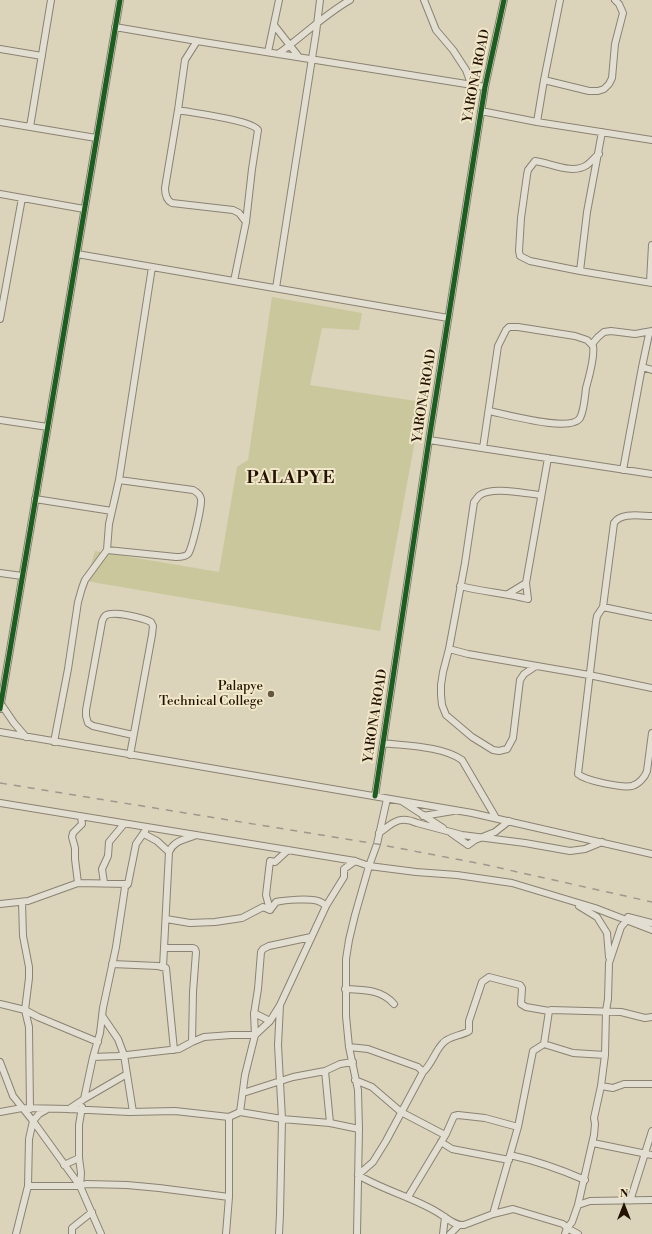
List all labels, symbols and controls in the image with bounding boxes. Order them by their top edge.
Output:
street label: YARONA ROAD [460,28,494,124]
street label: YARONA ROAD [410,348,440,444]
district label: PALAPYE [247,469,335,489]
street label: YARONA ROAD [361,668,391,764]
place label: Palapye Technical College [159,679,263,710]
marker: Palapye Technical College [266,689,276,699]
north arrow [604,1186,644,1226]
text: N [620,1187,628,1201]

